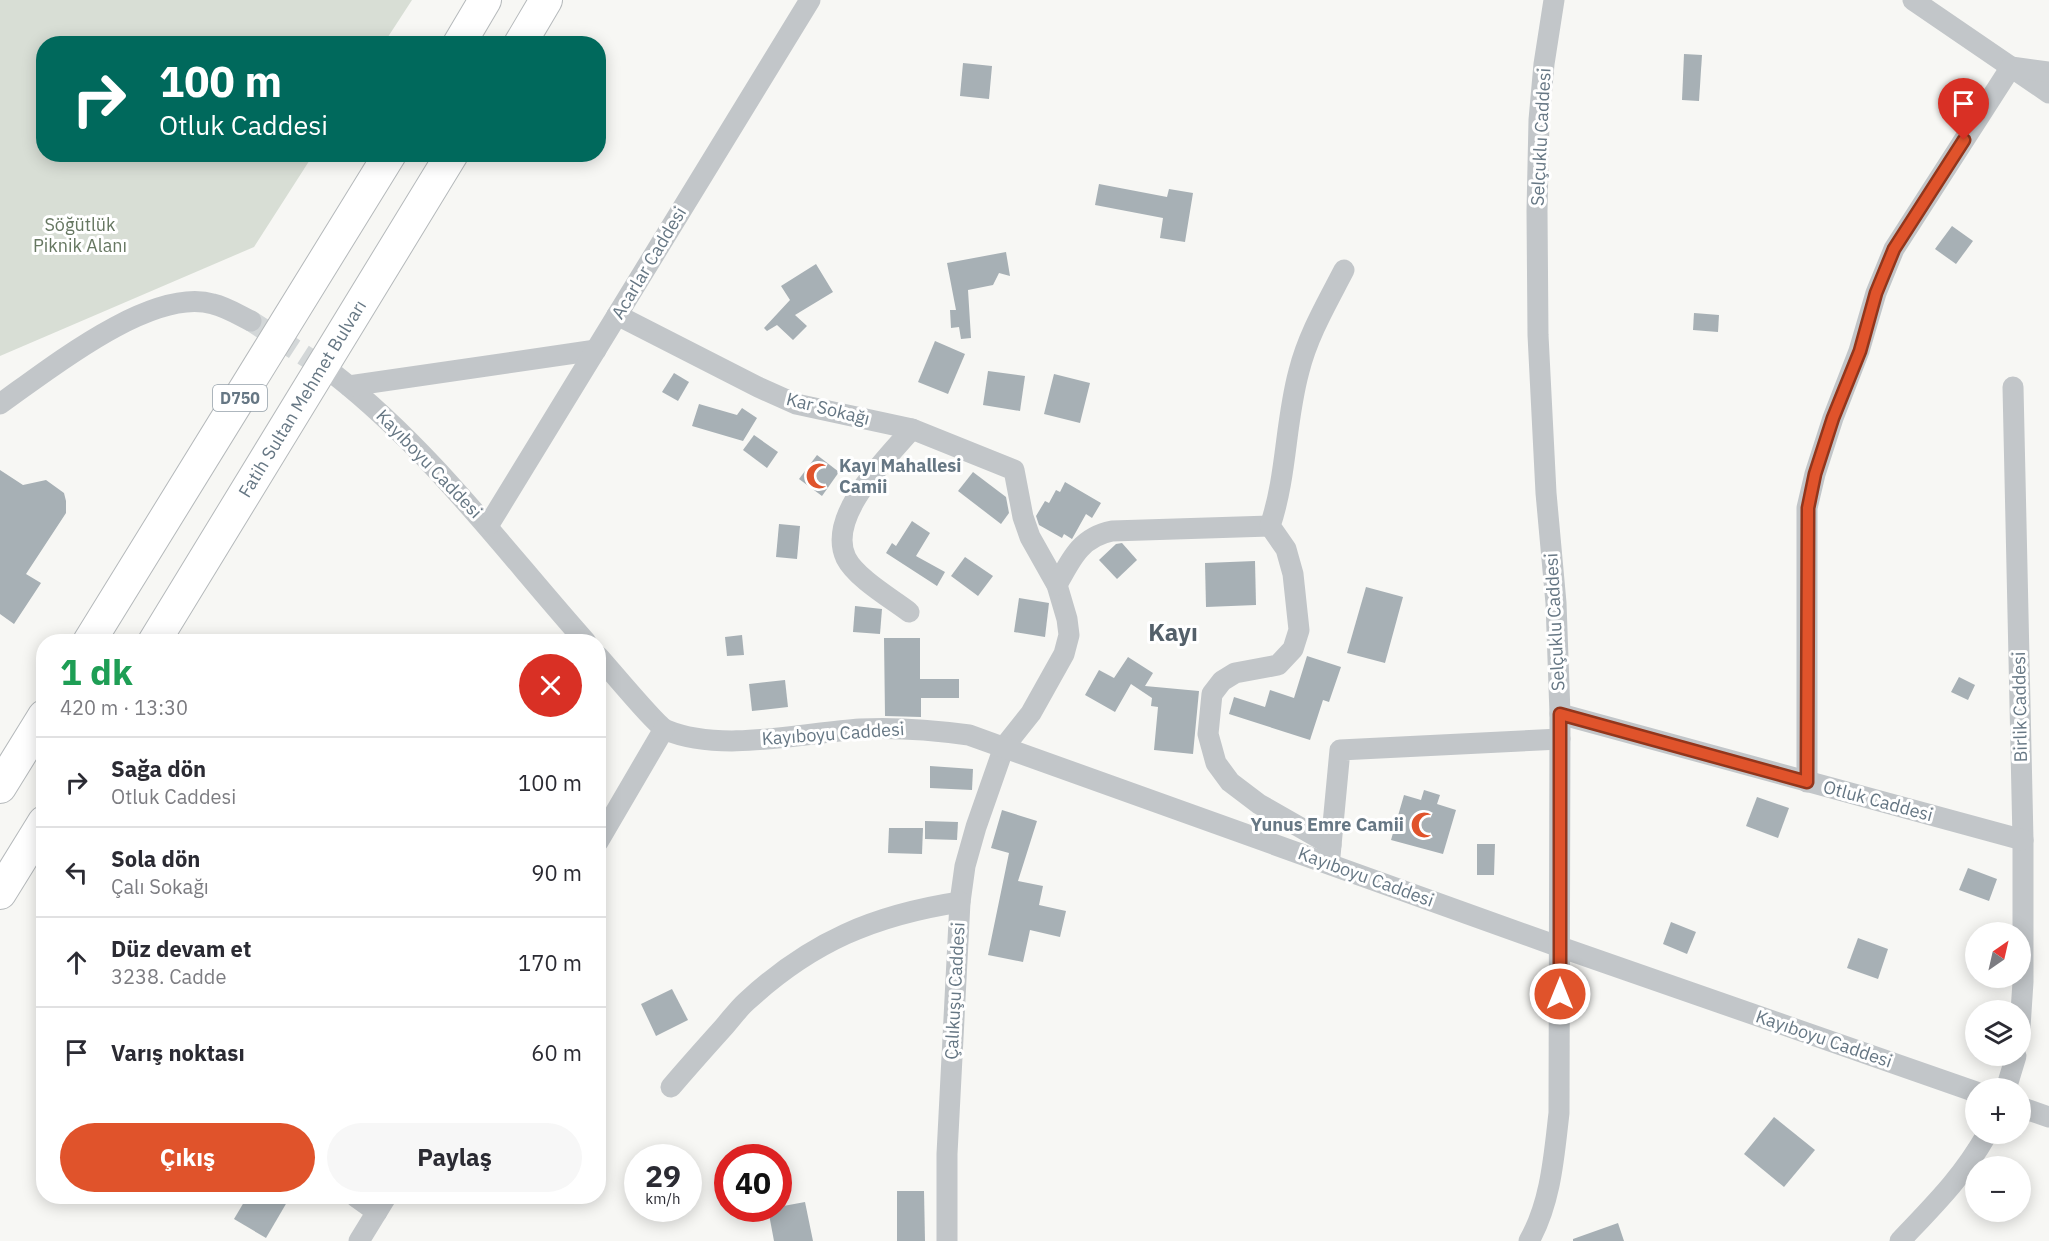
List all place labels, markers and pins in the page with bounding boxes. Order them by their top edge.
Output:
pin [1938,78,1989,140]
place label: Kayı Mahallesi Camii [839,454,962,498]
mosque icon: Kayı Mahallesi Camii [804,461,834,491]
mosque icon: Yunus Emre Camii [1409,810,1439,840]
place label: Yunus Emre Camii [1251,813,1404,836]

